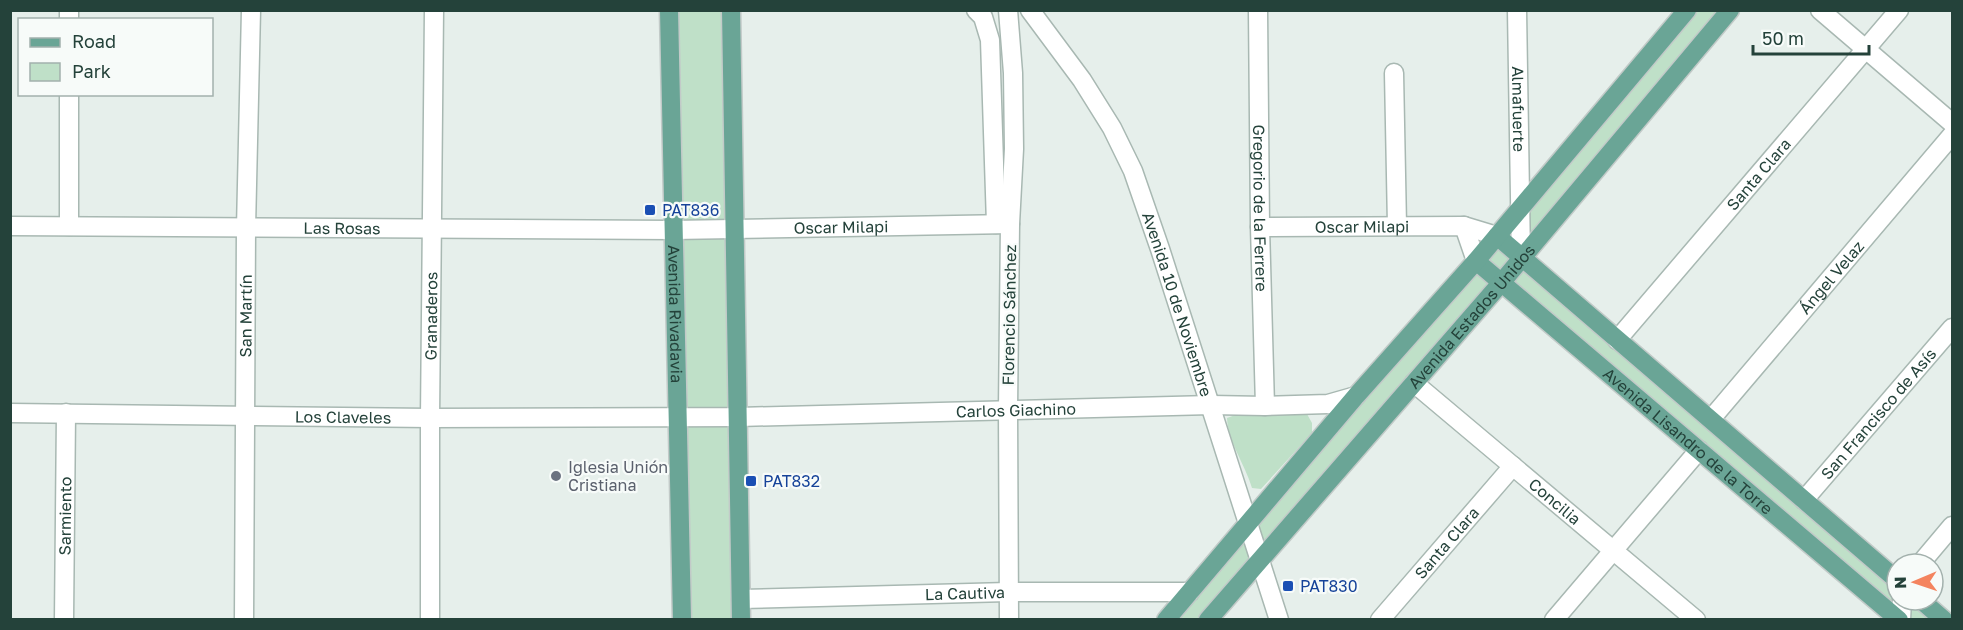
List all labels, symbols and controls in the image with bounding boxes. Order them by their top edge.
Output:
legend [18,18,213,96]
scale bar [1753,18,1868,56]
text: 50 m [1762,27,1804,49]
text: Road [72,30,116,52]
text: Park [72,60,111,82]
street label: Almafuerte [1508,66,1529,152]
street label: Gregorio de la Ferrere [1249,124,1272,292]
street label: Santa Clara [1722,134,1795,214]
place label: PAT836 [662,200,719,220]
marker: PAT836 [643,203,657,217]
street label: Avenida 10 de Noviembre [1138,209,1217,399]
street label: Oscar Milapi [793,216,889,238]
street label: Oscar Milapi [1315,216,1409,237]
street label: Las Rosas [303,218,381,238]
street label: Ángel Velaz [1795,236,1868,318]
street label: Avenida Estados Unidos [1404,240,1539,393]
street label: Florencio Sánchez [998,244,1020,386]
street label: Avenida Rivadavia [664,245,687,383]
street label: Granaderos [421,272,441,360]
street label: San Martín [235,274,256,358]
street label: San Francisco de Asís [1816,344,1940,483]
street label: Avenida Lisandro de la Torre [1599,363,1777,518]
street label: Carlos Giachino [956,398,1076,421]
street label: Los Claveles [295,406,391,428]
place label: Iglesia Unión Cristiana [568,457,668,495]
marker: Iglesia Unión Cristiana [549,469,563,483]
place label: PAT832 [763,471,820,491]
marker: PAT832 [744,474,758,488]
street label: Concilia [1525,474,1585,529]
street label: Sarmiento [55,476,75,556]
street label: Santa Clara [1410,503,1483,583]
north arrow [1885,552,1945,612]
place label: PAT830 [1300,576,1358,596]
text: N [1890,576,1910,589]
marker: PAT830 [1281,579,1295,593]
street label: La Cautiva [925,582,1005,604]

